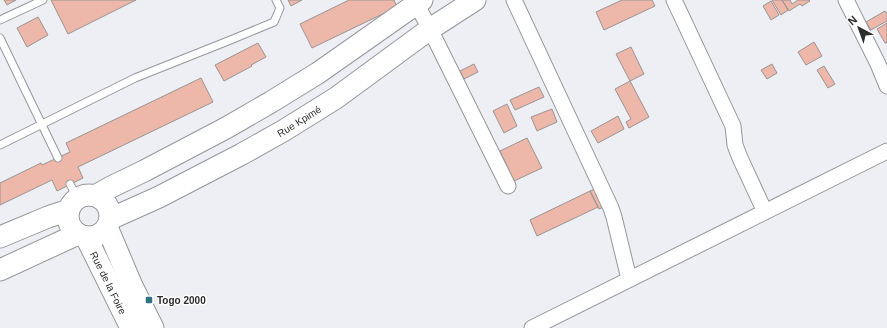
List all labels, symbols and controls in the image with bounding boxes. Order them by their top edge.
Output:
north arrow [839,8,879,48]
text: N [846,13,859,28]
street label: Rue Kpimé [275,104,324,139]
street label: Rue de la Foire [88,250,128,316]
marker: Togo 2000 [144,295,154,305]
place label: Togo 2000 [157,295,206,306]

